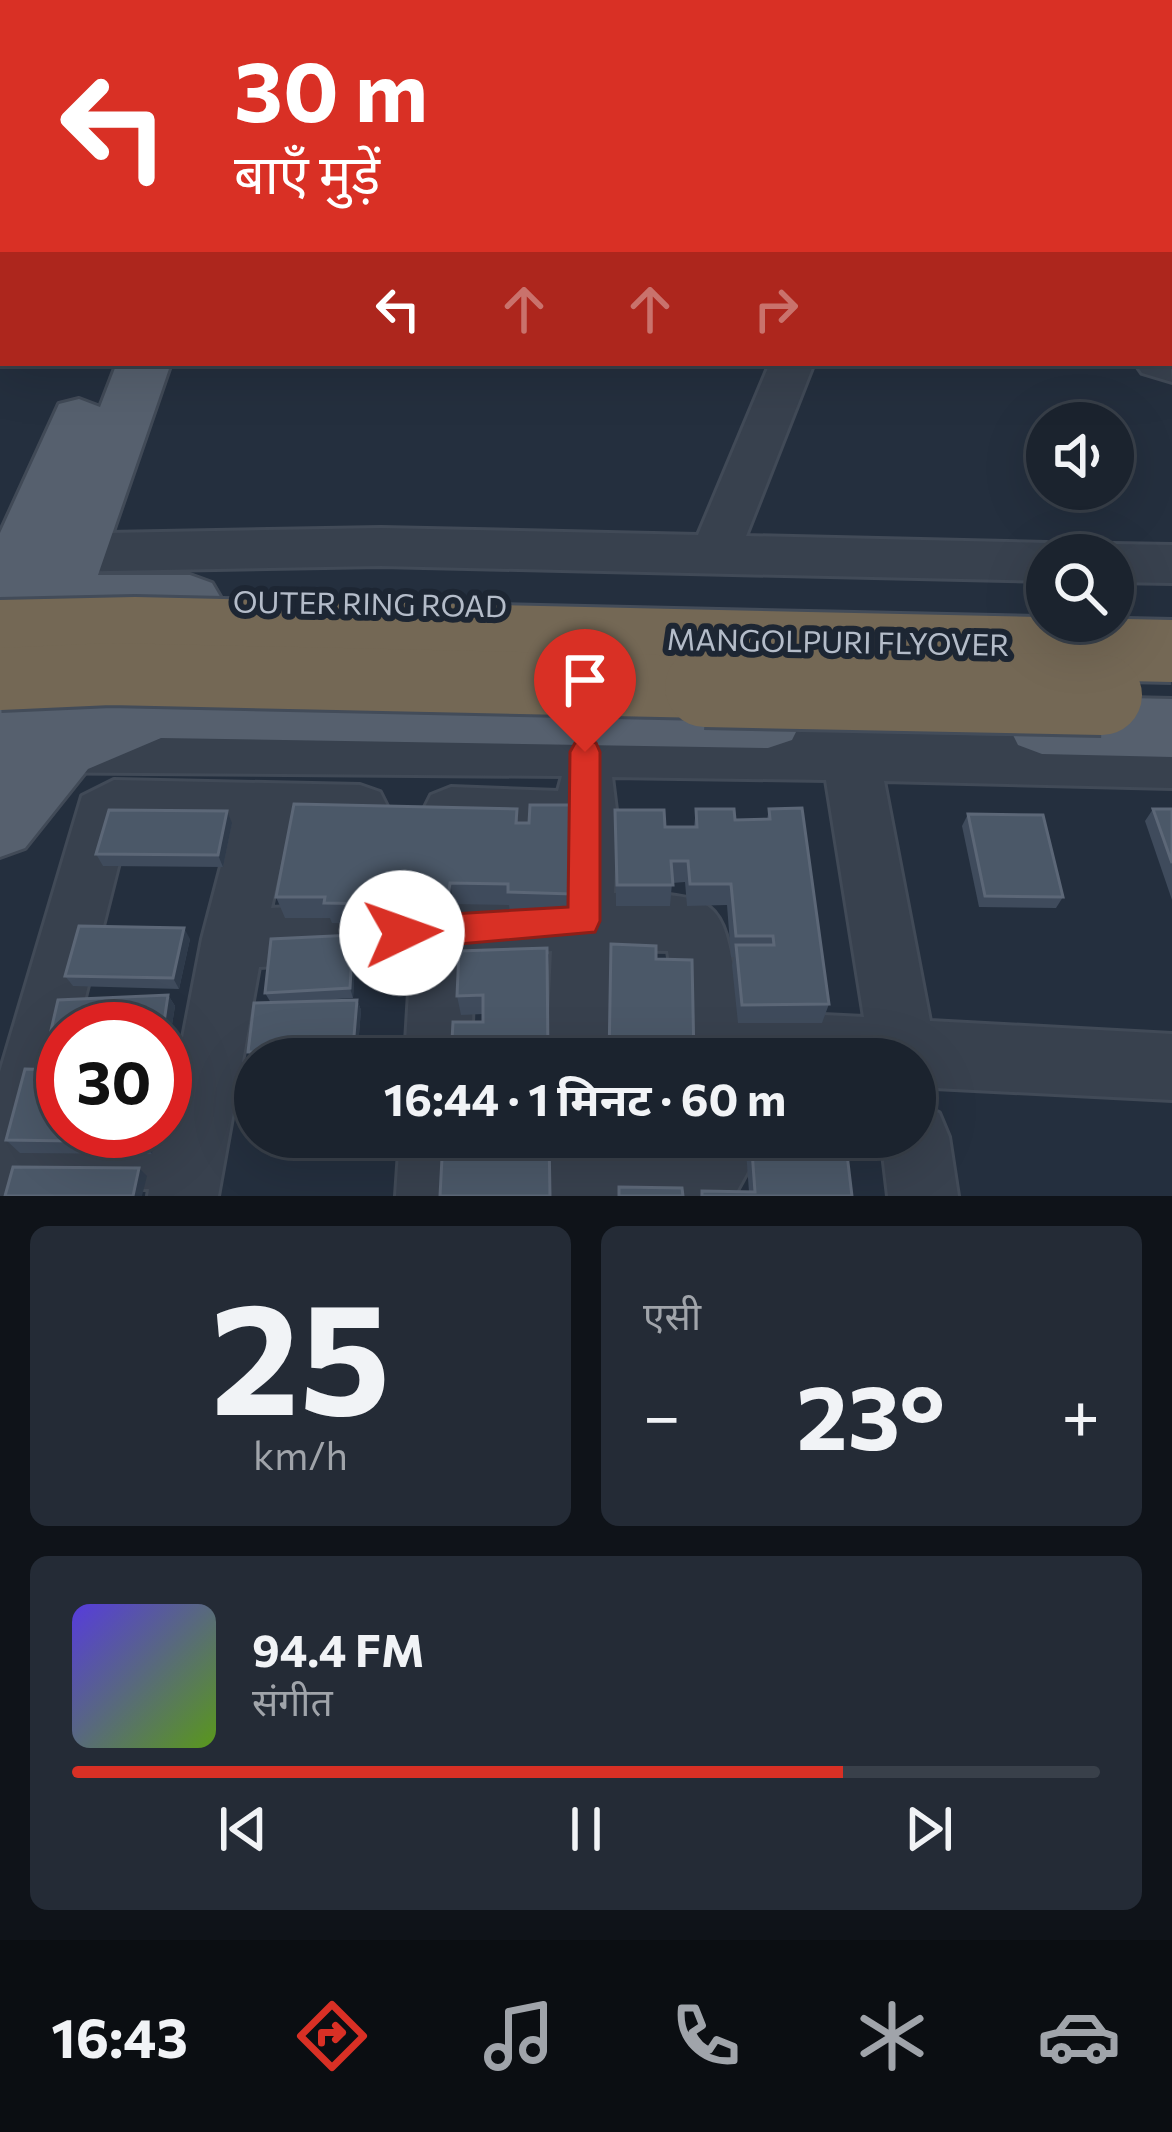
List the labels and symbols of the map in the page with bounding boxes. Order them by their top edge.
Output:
street label: OUTER RING ROAD [233,582,507,623]
street label: MANGOLPURI FLYOVER [666,619,1010,662]
pin [534,629,636,752]
position arrow [339,870,465,996]
speed limit sign: 30 [36,1002,192,1158]

